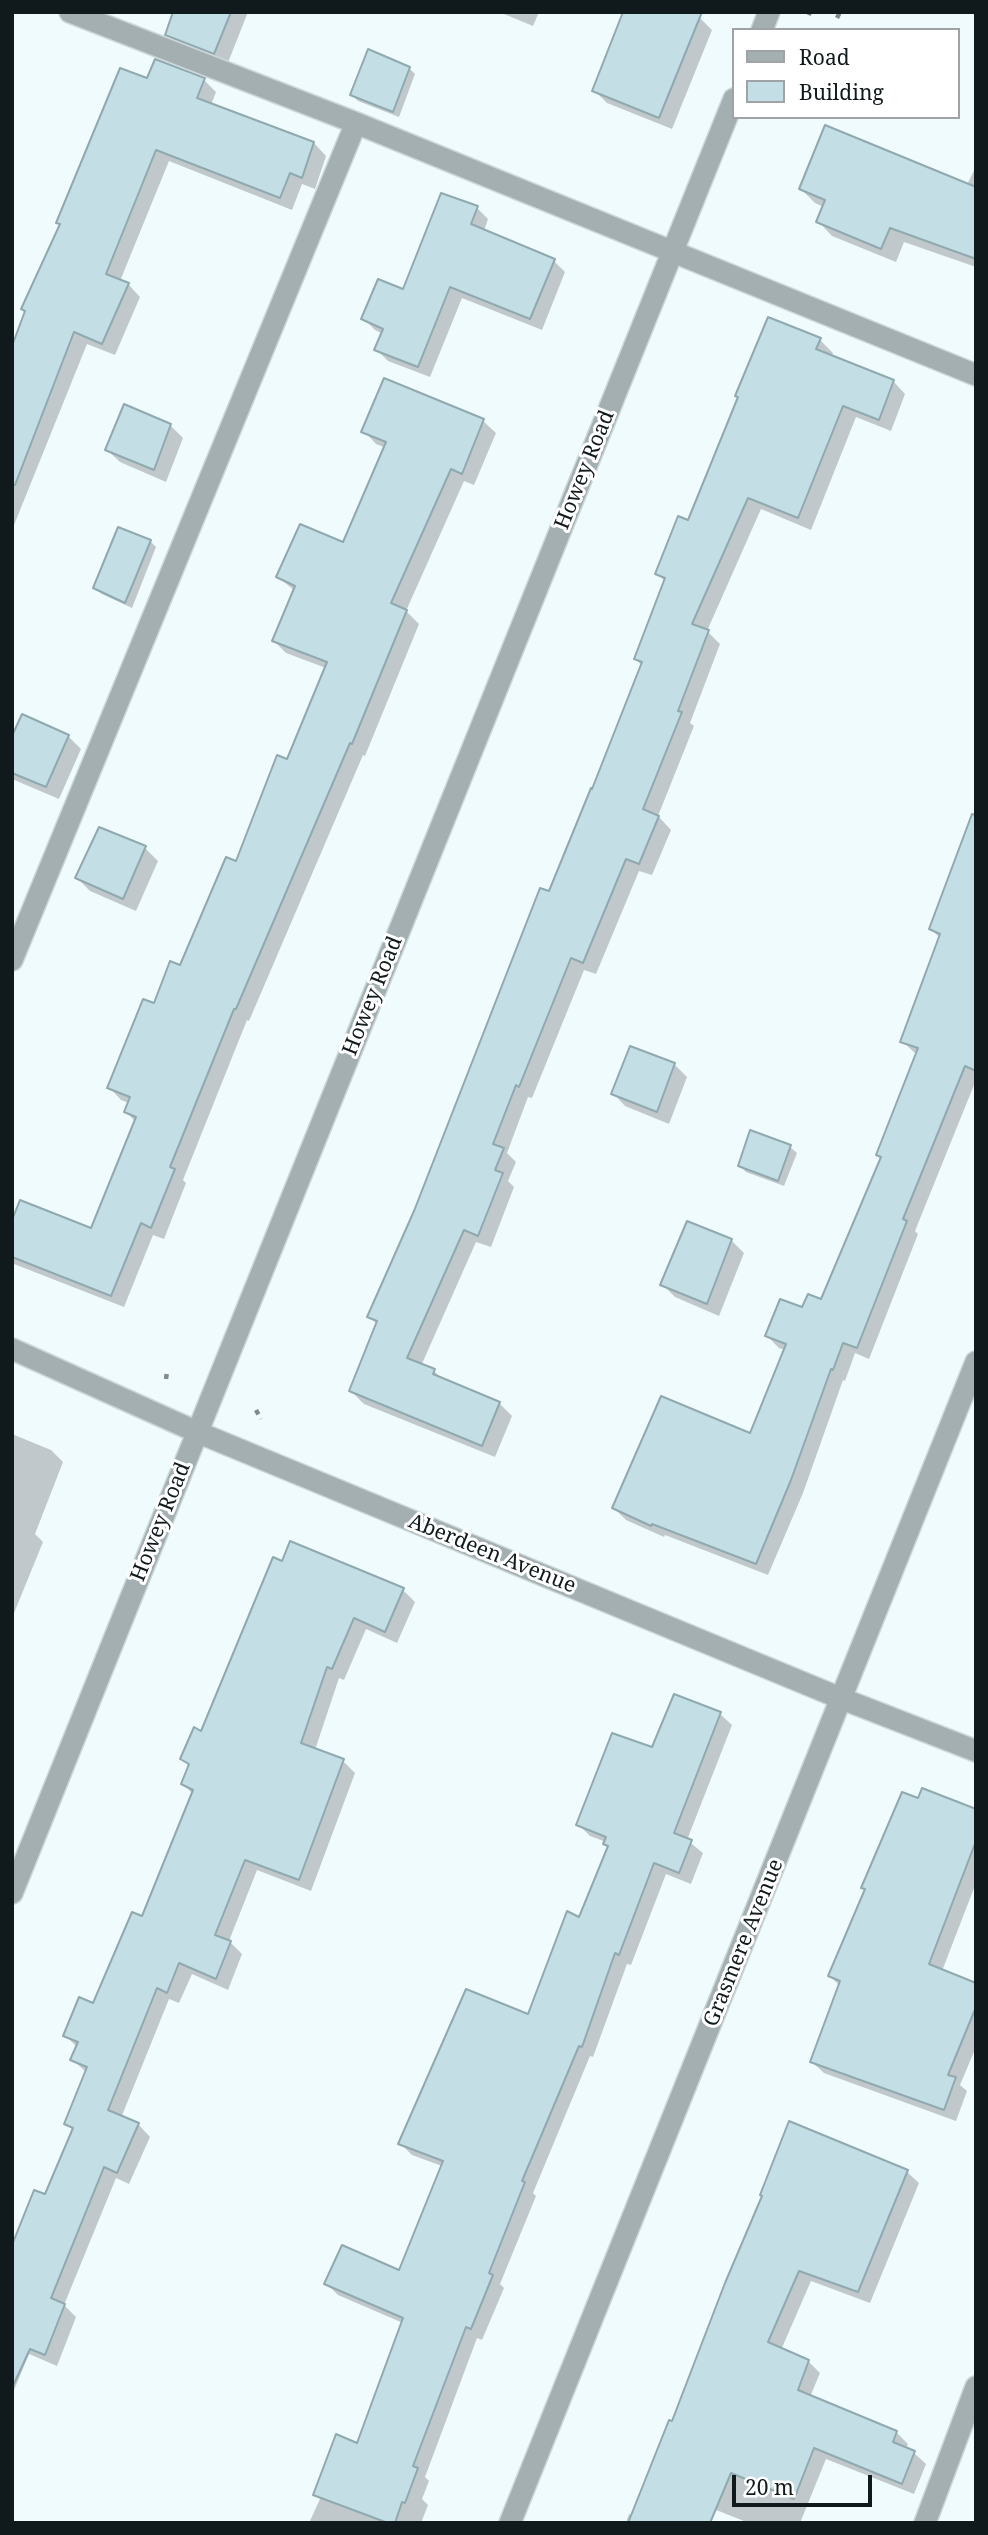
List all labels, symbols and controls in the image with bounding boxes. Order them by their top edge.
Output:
legend [732,28,960,119]
text: Road [799,43,850,71]
text: Building [799,78,884,106]
street label: Howey Road [550,407,620,533]
street label: Howey Road [338,933,408,1059]
street label: Howey Road [126,1459,196,1585]
street label: Aberdeen Avenue [405,1509,579,1599]
street label: Grasmere Avenue [699,1856,789,2030]
scale bar [736,2462,876,2506]
text: 20 m [745,2473,794,2501]

